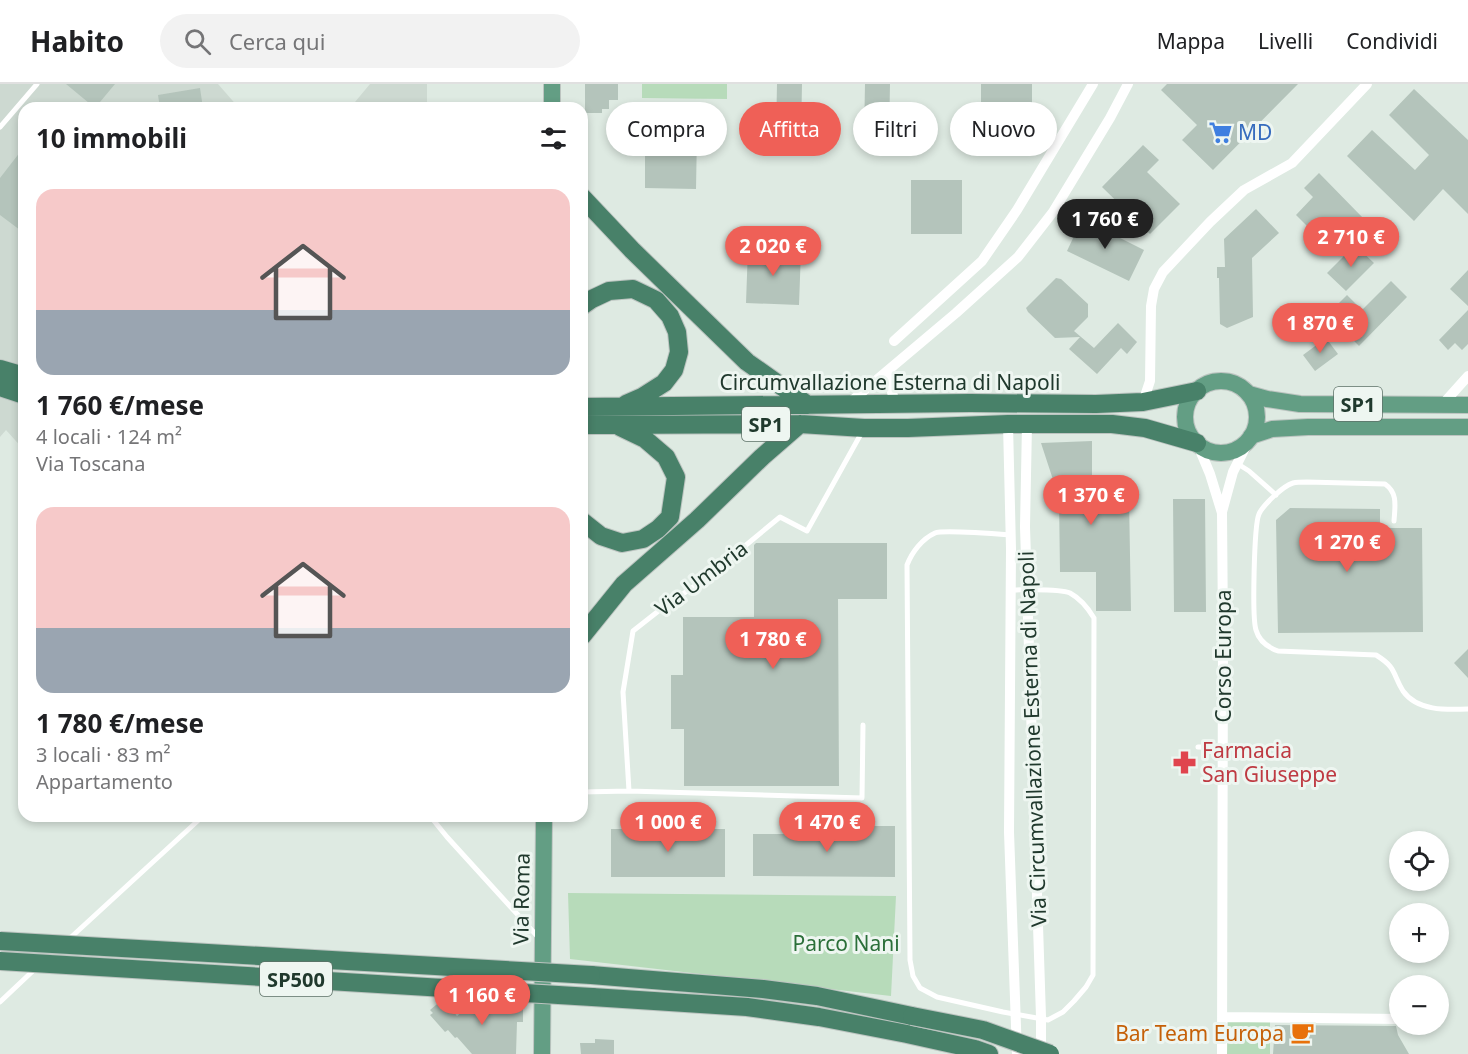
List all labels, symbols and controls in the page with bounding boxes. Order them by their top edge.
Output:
search box [160,14,580,68]
text: Habito [30,22,124,60]
icon: search [181,25,214,58]
text: Cerca qui [229,26,325,56]
text: Mappa [1157,27,1225,55]
text: Livelli [1258,27,1313,55]
text: Condividi [1346,27,1438,55]
chip: Compra [606,102,727,156]
chip: Affitta [739,102,841,156]
chip: Filtri [853,102,938,156]
chip: Nuovo [950,102,1057,156]
place label: MD [1238,118,1272,146]
supermarket icon: MD [1207,119,1233,145]
text: 10 immobili [36,120,187,156]
icon: filters [537,122,570,155]
pin: 1 760 € [1050,199,1160,250]
text: 1 760 € [1071,205,1139,232]
pin: 2 710 € [1296,217,1406,268]
text: 2 710 € [1317,223,1385,250]
pin: 2 020 € [718,226,828,277]
icon: home [249,228,357,336]
text: 2 020 € [739,232,807,259]
pin: 1 870 € [1265,303,1375,354]
text: 1 870 € [1286,309,1354,336]
street label: Circumvallazione Esterna di Napoli [719,368,1061,396]
text: 1 760 €/mese [36,387,204,423]
road number: SP1 [1334,387,1382,421]
road number: SP1 [742,407,790,441]
text: 4 locali · 124 m² [36,423,182,450]
text: Via Toscana [36,450,145,477]
pin: 1 370 € [1036,475,1146,526]
text: 1 370 € [1057,481,1125,508]
pin: 1 270 € [1292,522,1402,573]
text: 1 270 € [1313,528,1381,555]
street label: Via Umbria [649,534,753,622]
icon: home [249,546,357,654]
street label: Via Circumvallazione Esterna di Napoli [1011,550,1053,928]
street label: Corso Europa [1209,589,1237,723]
pin: 1 780 € [718,619,828,670]
text: 1 780 € [739,625,807,652]
text: 1 780 €/mese [36,705,204,741]
place label: Farmacia San Giuseppe [1202,736,1337,788]
text: 3 locali · 83 m² [36,741,171,768]
pharmacy icon: Farmacia San Giuseppe [1171,749,1197,775]
text: Appartamento [36,768,173,795]
pin: 1 000 € [613,802,723,853]
pin: 1 470 € [772,802,882,853]
text: 1 000 € [634,808,702,835]
text: 1 470 € [793,808,861,835]
map controls [1389,831,1449,1035]
button: locate [1389,831,1449,891]
street label: Via Roma [506,853,536,945]
button: + [1389,903,1449,963]
park label: Parco Nani [792,929,900,957]
road number: SP500 [260,962,332,996]
pin: 1 160 € [427,975,537,1026]
button: − [1389,975,1449,1035]
text: 1 160 € [448,981,516,1008]
place label: Bar Team Europa [1115,1019,1284,1047]
cafe icon: Bar Team Europa [1289,1020,1315,1046]

